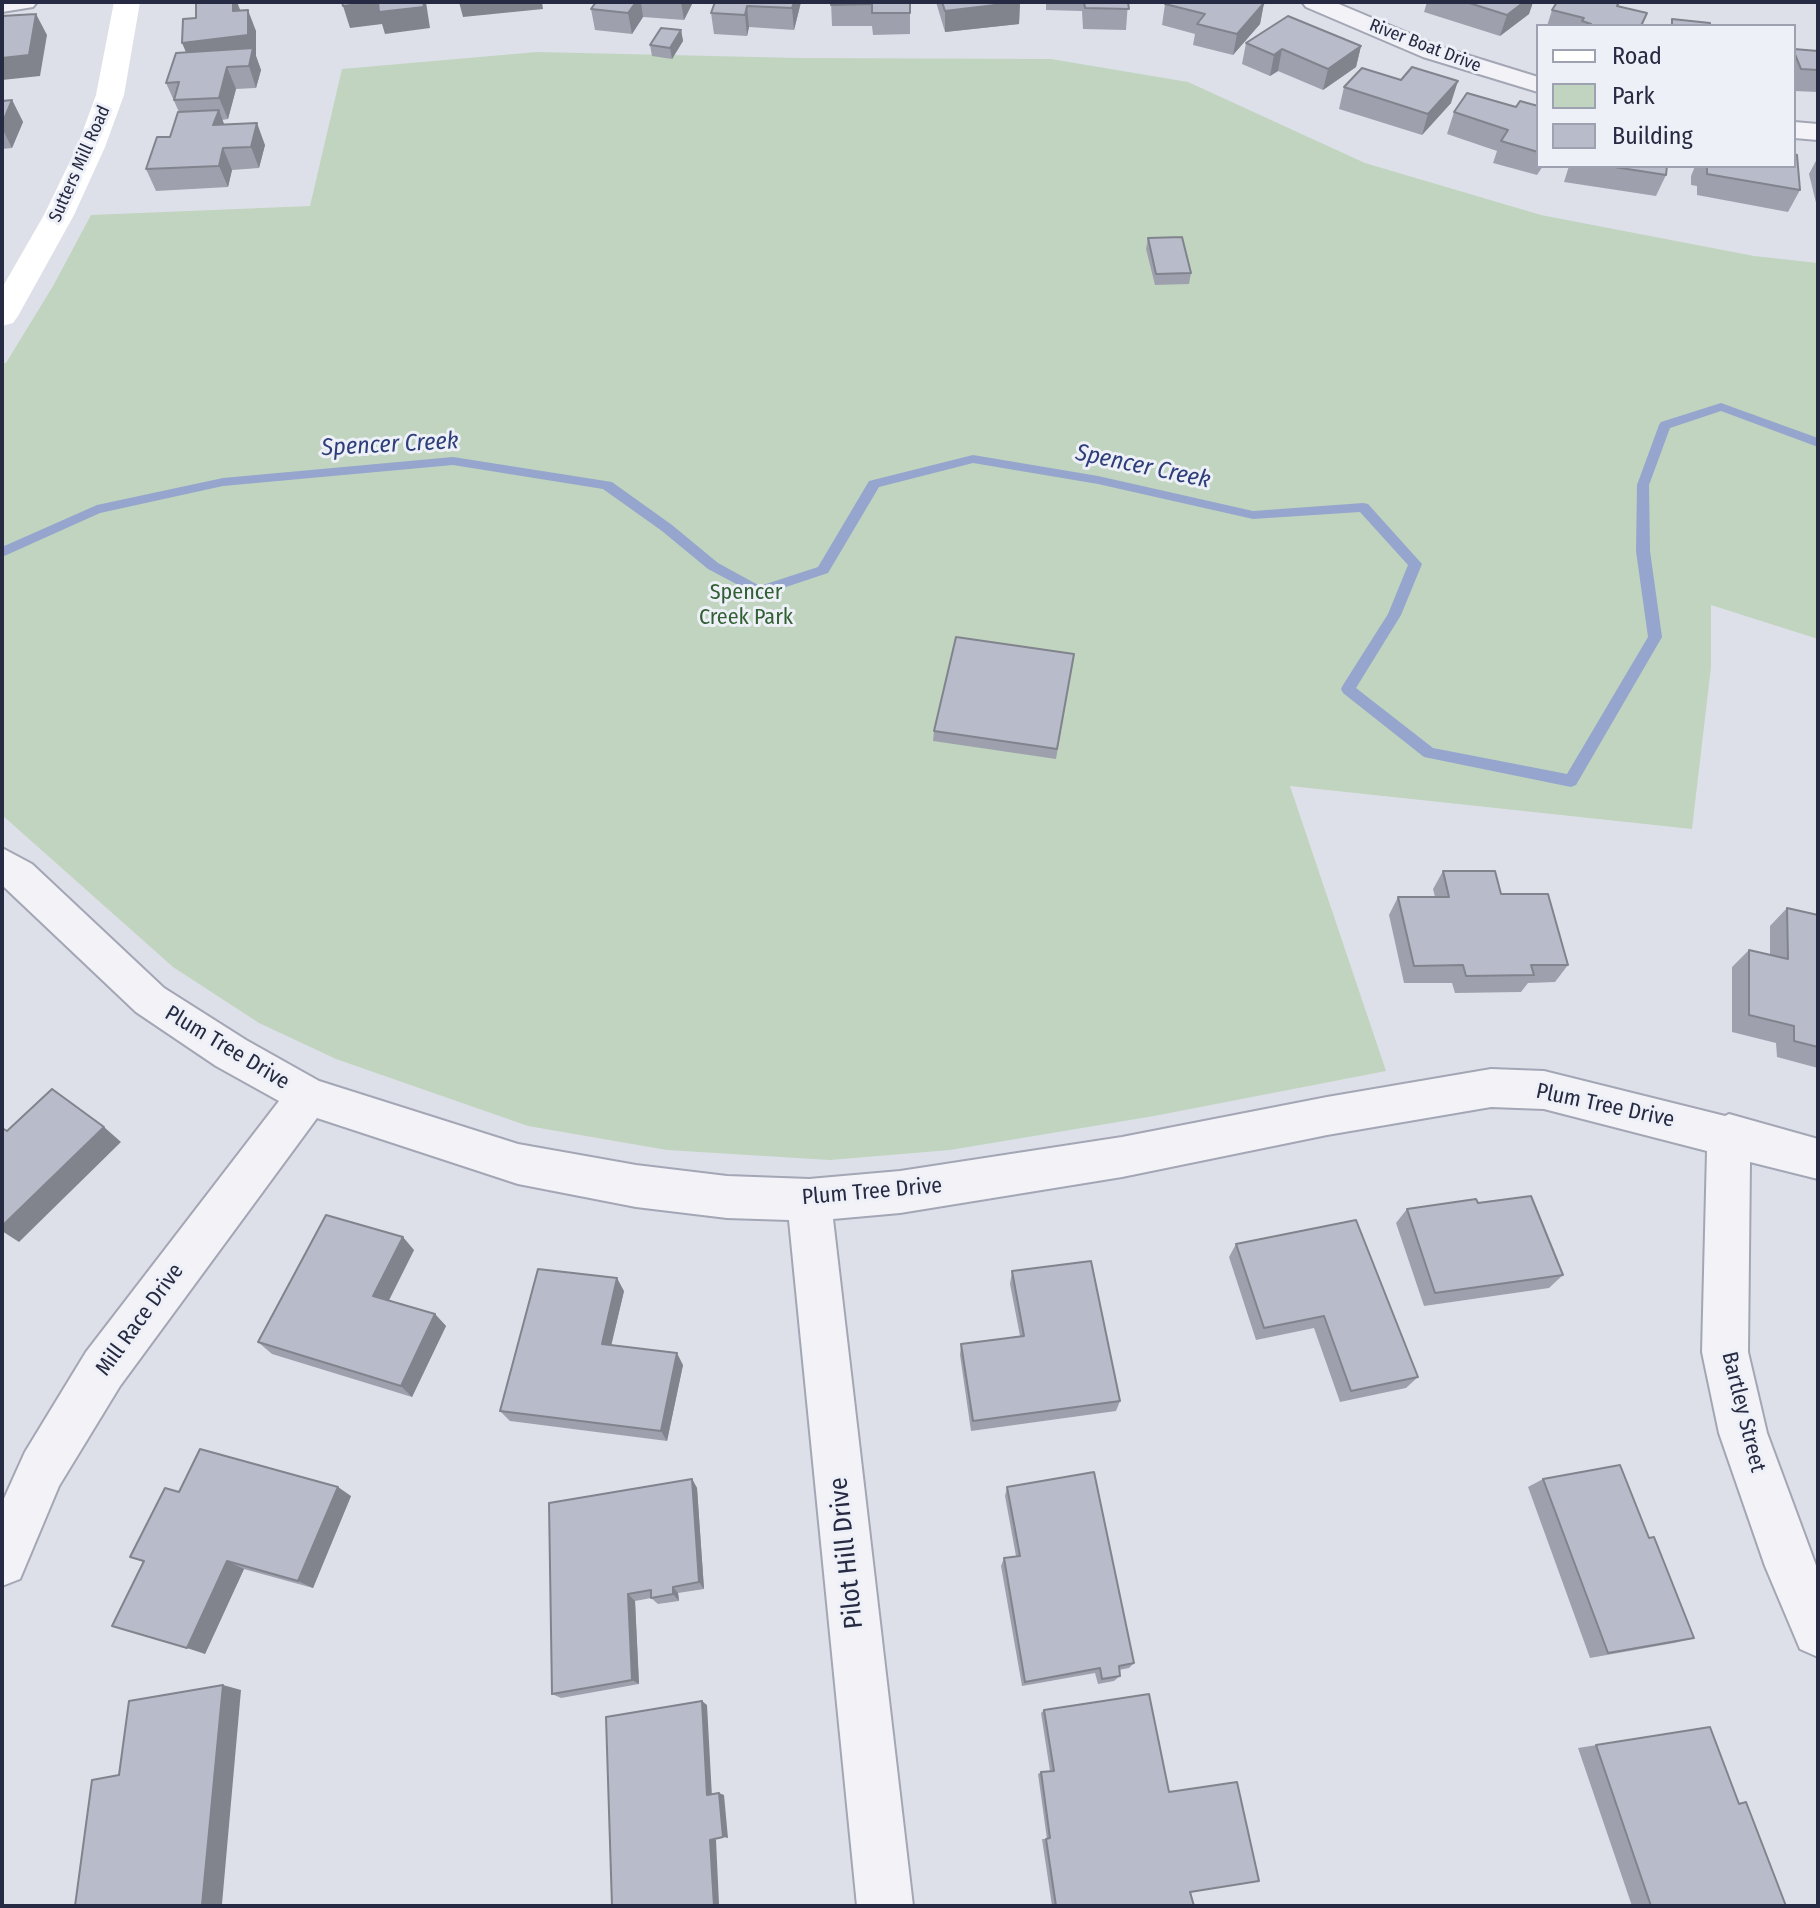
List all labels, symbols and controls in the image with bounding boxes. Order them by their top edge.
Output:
street label: River Boat Drive [1366,15,1484,77]
legend [1536,24,1796,168]
text: Road [1612,42,1662,70]
text: Park [1612,82,1655,110]
street label: Sutters Mill Road [45,102,115,226]
text: Building [1612,122,1693,150]
water label: Spencer Creek [321,427,459,463]
water label: Spencer Creek [1073,439,1213,495]
park label: Spencer Creek Park [699,580,793,632]
street label: Plum Tree Drive [160,1000,294,1096]
street label: Plum Tree Drive [1533,1078,1677,1134]
street label: Plum Tree Drive [801,1173,943,1211]
street label: Mill Race Drive [90,1259,190,1381]
street label: Bartley Street [1715,1349,1771,1475]
street label: Pilot Hill Drive [824,1476,870,1630]

